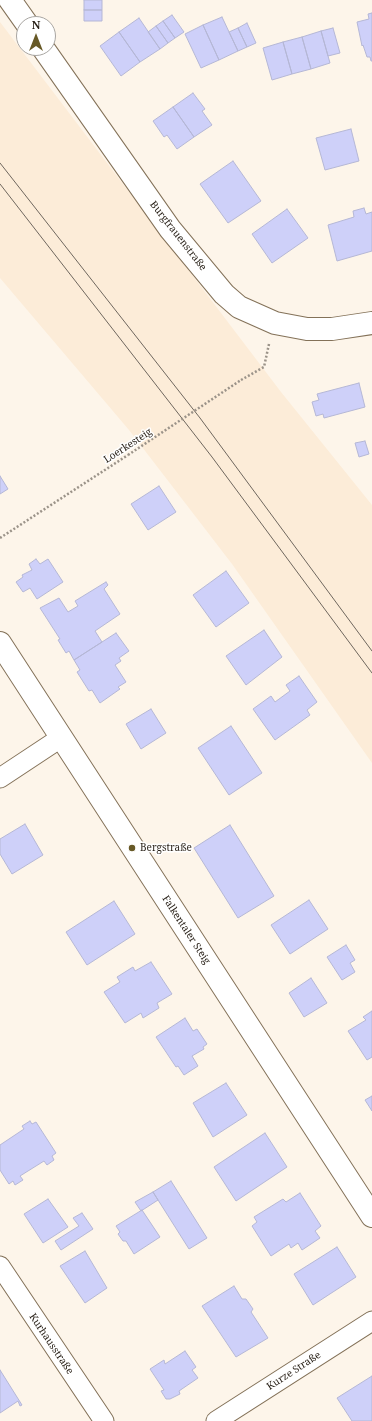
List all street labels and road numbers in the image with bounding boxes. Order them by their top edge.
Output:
street label: Burgfrauenstraße [147,199,209,273]
street label: Loerkesteig [102,426,154,466]
street label: Falkentaler Steig [159,893,213,967]
street label: Kurhausstraße [26,1311,76,1377]
street label: Kurze Straße [265,1349,323,1393]

